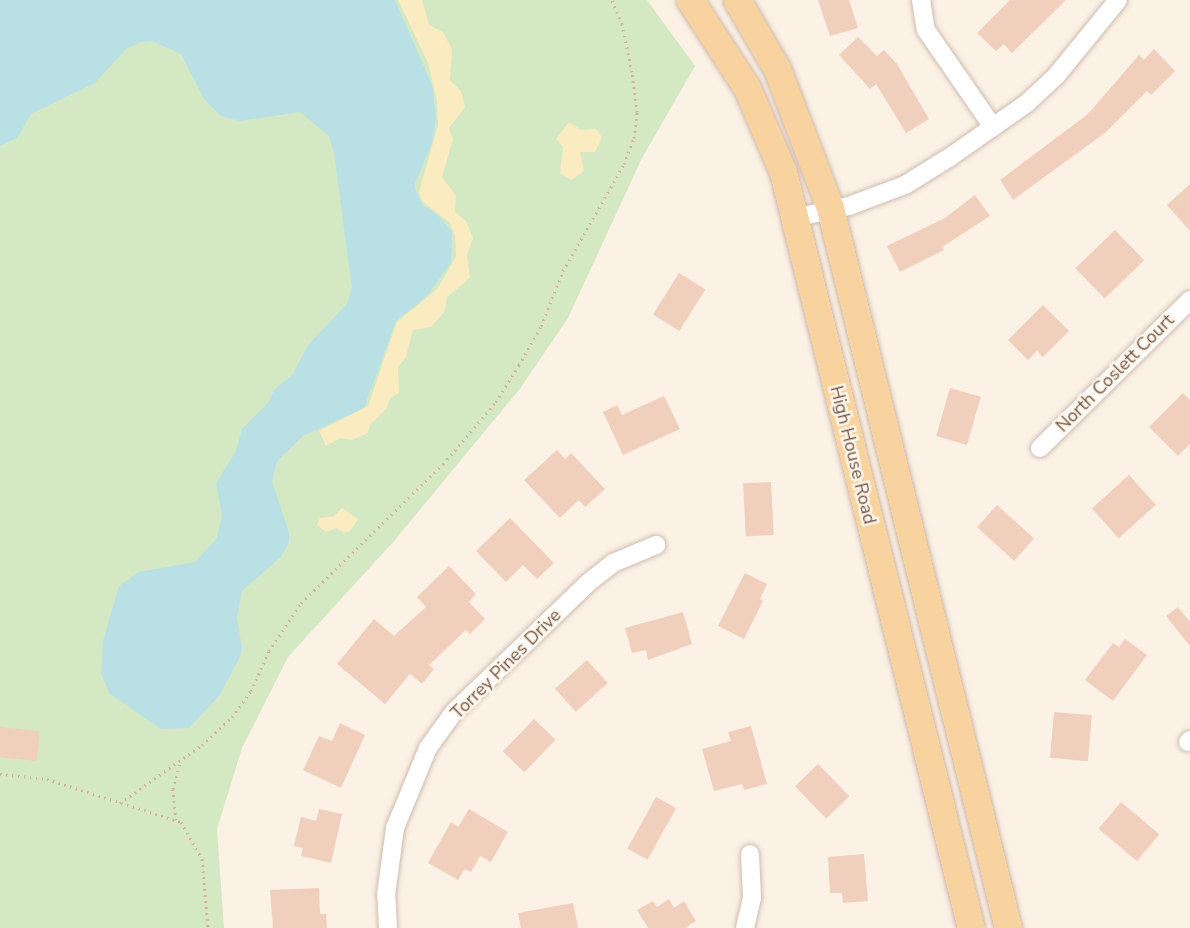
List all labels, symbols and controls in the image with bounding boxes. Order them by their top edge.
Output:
street label: North Coslett Court [1051,309,1179,437]
street label: High House Road [825,384,881,526]
street label: Torrey Pines Drive [446,604,566,724]

